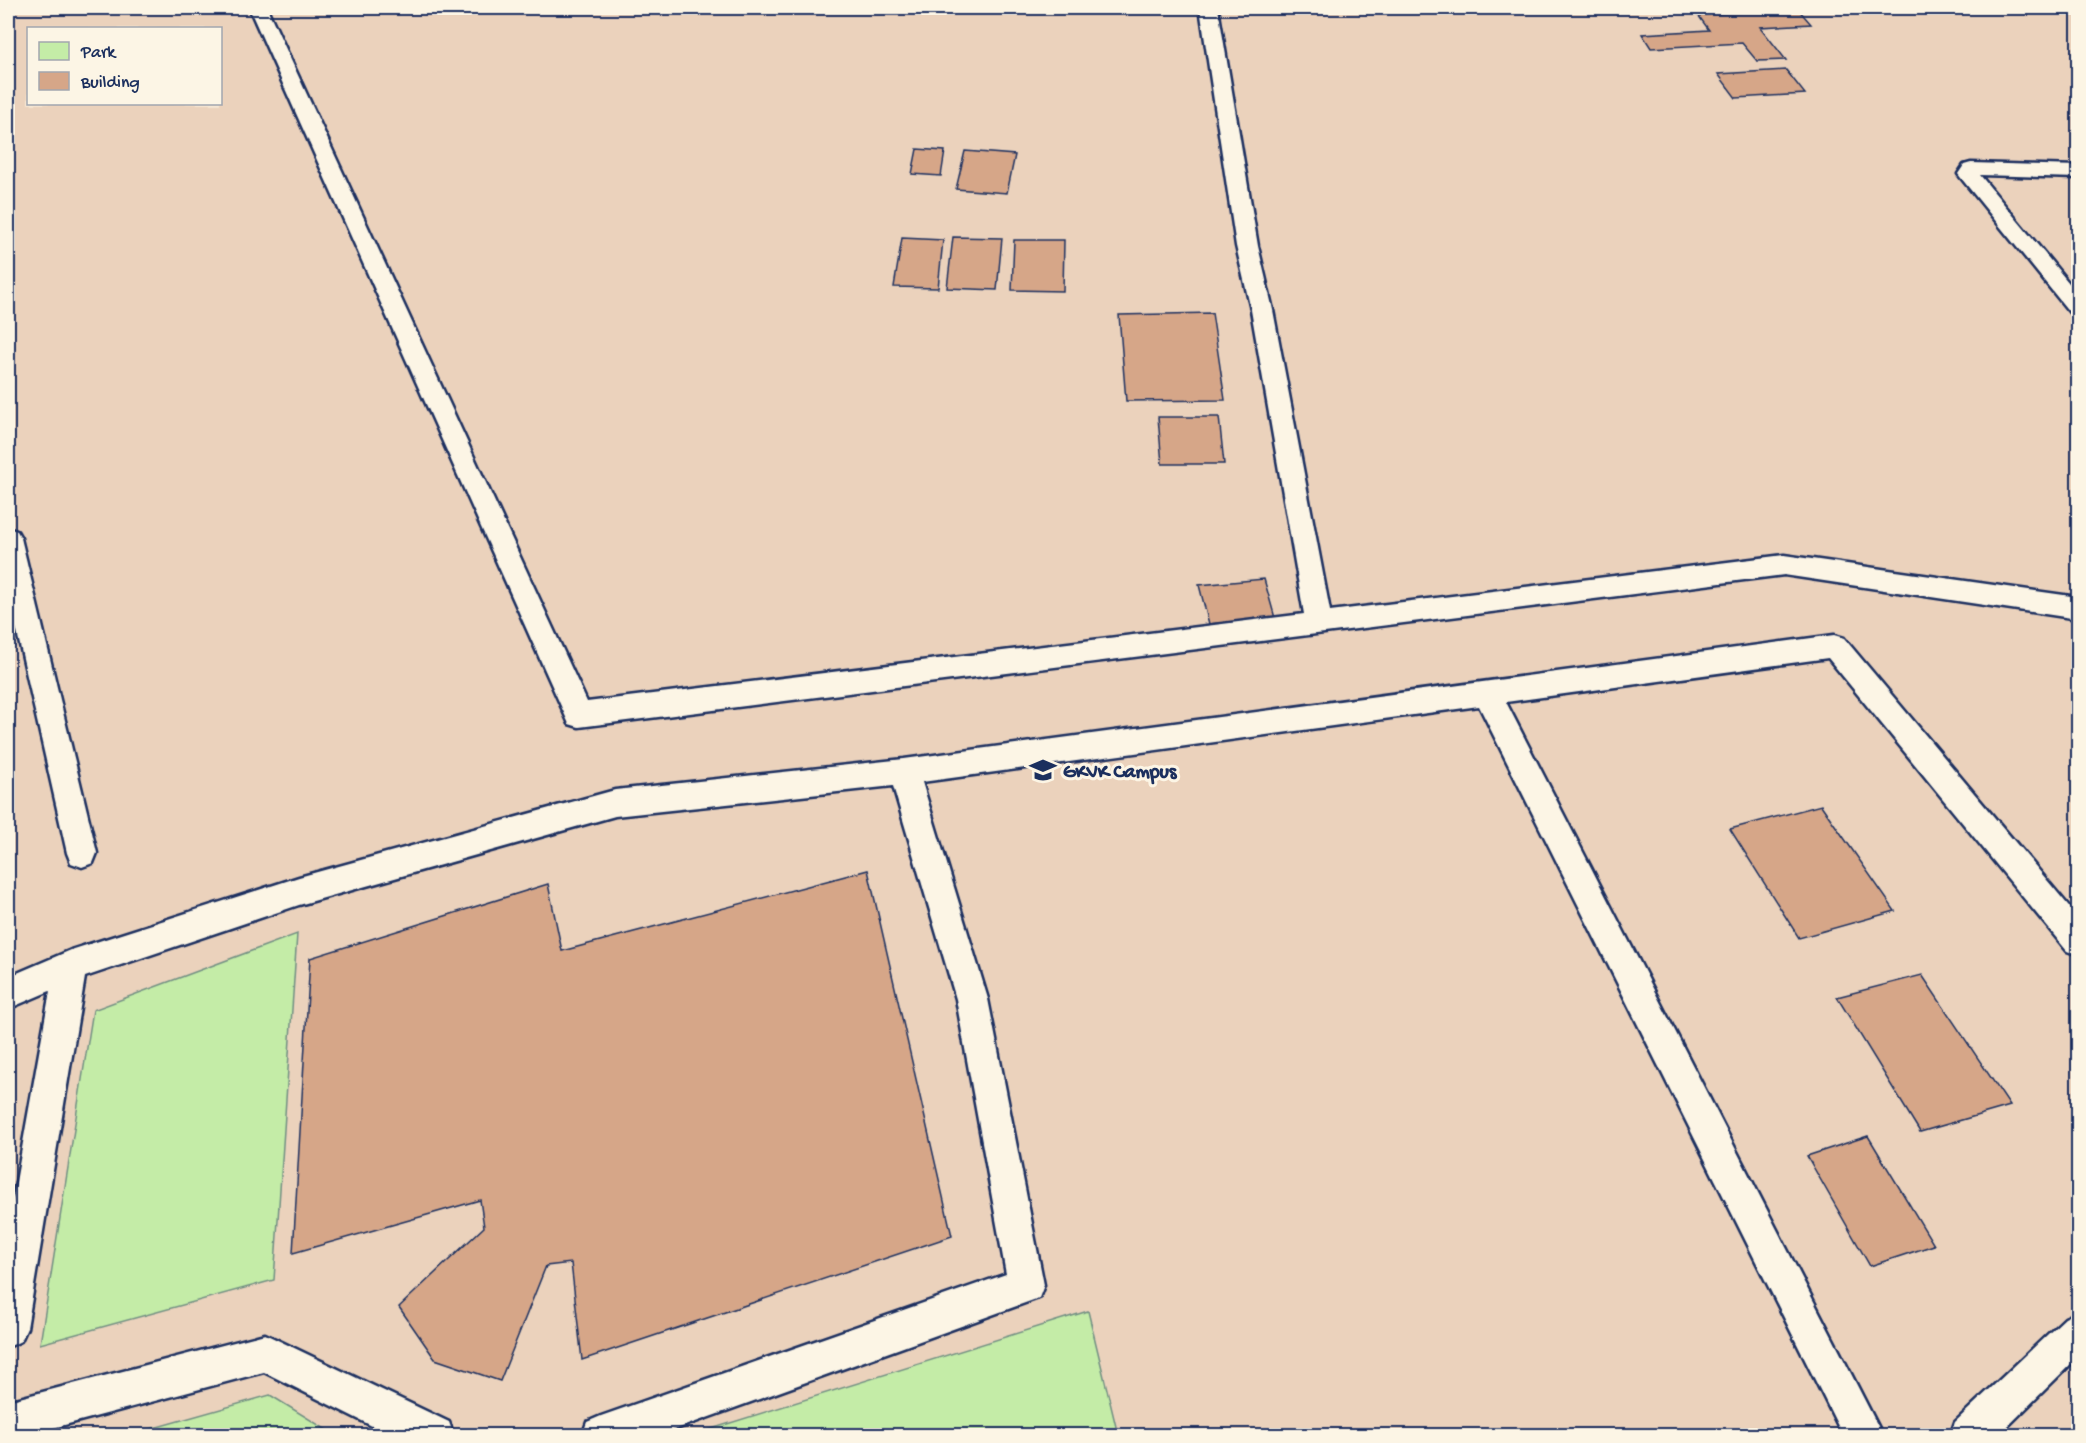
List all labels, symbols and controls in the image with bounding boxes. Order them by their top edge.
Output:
legend [27,27,222,105]
text: Park [80,43,117,64]
text: Building [80,73,140,94]
school or university icon: GKVK Campus [1028,755,1058,785]
place label: GKVK Campus [1063,762,1178,785]

